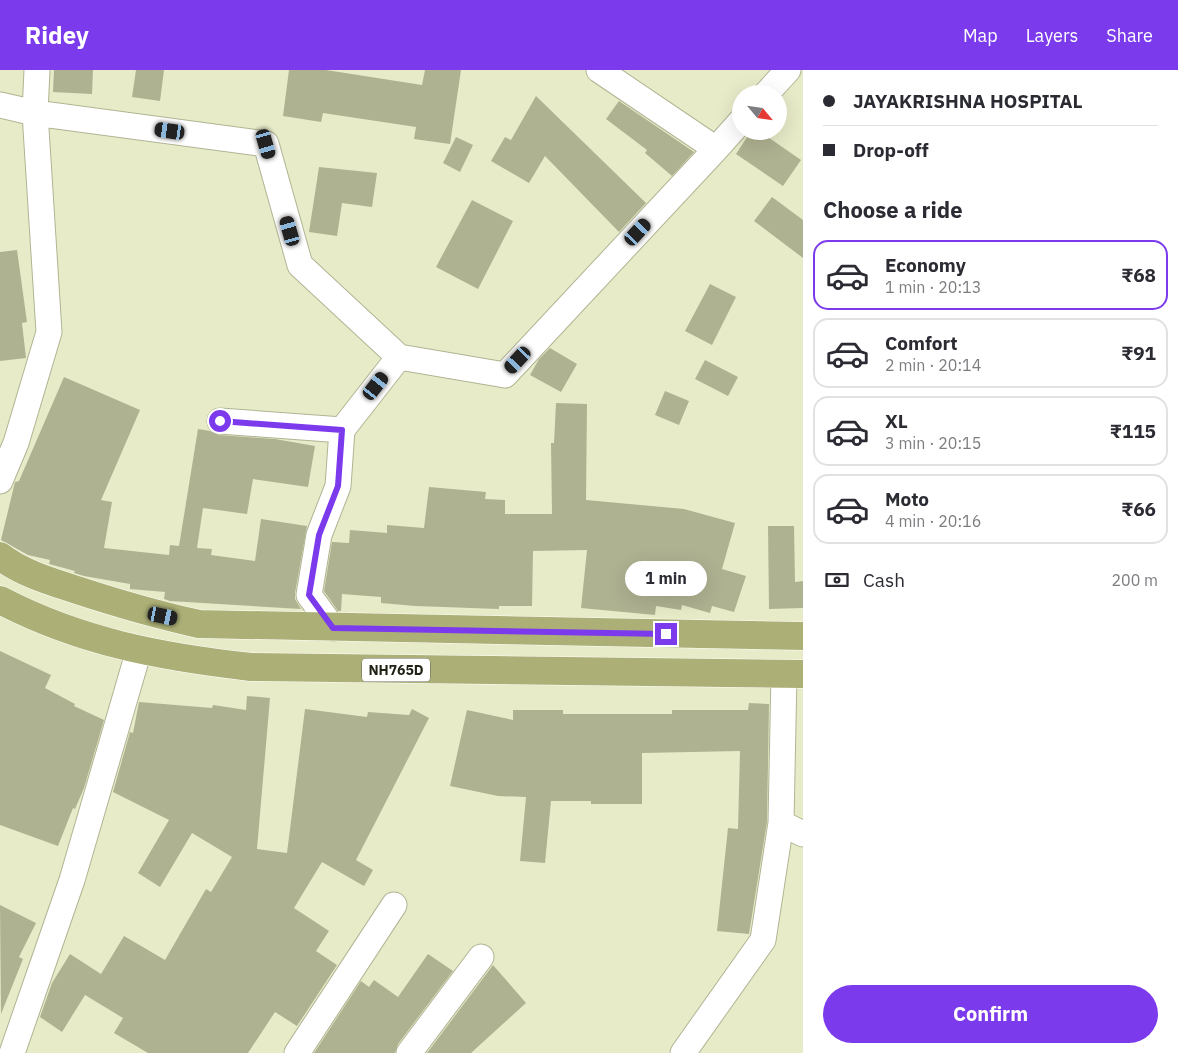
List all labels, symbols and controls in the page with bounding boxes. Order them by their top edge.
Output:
text: Ridey [25,19,89,51]
text: Map [963,24,998,47]
text: Layers [1026,24,1078,47]
text: Share [1106,24,1153,47]
north arrow [732,85,788,140]
map controls [732,85,787,140]
text: JAYAKRISHNA HOSPITAL [853,89,1083,113]
car [154,121,185,141]
car [254,128,277,160]
text: Drop-off [853,138,929,162]
text: Choose a ride [823,195,963,224]
car [278,215,301,247]
car [622,216,653,248]
icon: car [825,253,870,298]
text: Economy [885,253,966,277]
text: ₹68 [1121,263,1156,287]
text: 1 min · 20:13 [885,277,981,297]
icon: car [825,331,870,376]
text: Comfort [885,331,958,355]
text: ₹91 [1121,341,1156,365]
car [502,344,533,376]
text: 2 min · 20:14 [885,355,981,375]
car [360,370,391,402]
icon: car [825,409,870,454]
text: XL [885,409,908,433]
route start [209,410,231,432]
text: ₹115 [1110,419,1156,443]
text: 3 min · 20:15 [885,433,981,453]
icon: car [825,487,870,532]
text: Moto [885,487,929,511]
text: ₹66 [1121,497,1156,521]
text: 4 min · 20:16 [885,511,981,531]
callout: 1 min [625,562,707,596]
icon: cash [823,566,851,594]
text: 1 min [645,568,687,588]
text: Cash [863,568,905,592]
text: 200 m [1111,570,1158,590]
car [146,606,179,626]
route end [655,623,677,645]
road number: NH765D [362,658,430,682]
button: Confirm [823,985,1158,1043]

